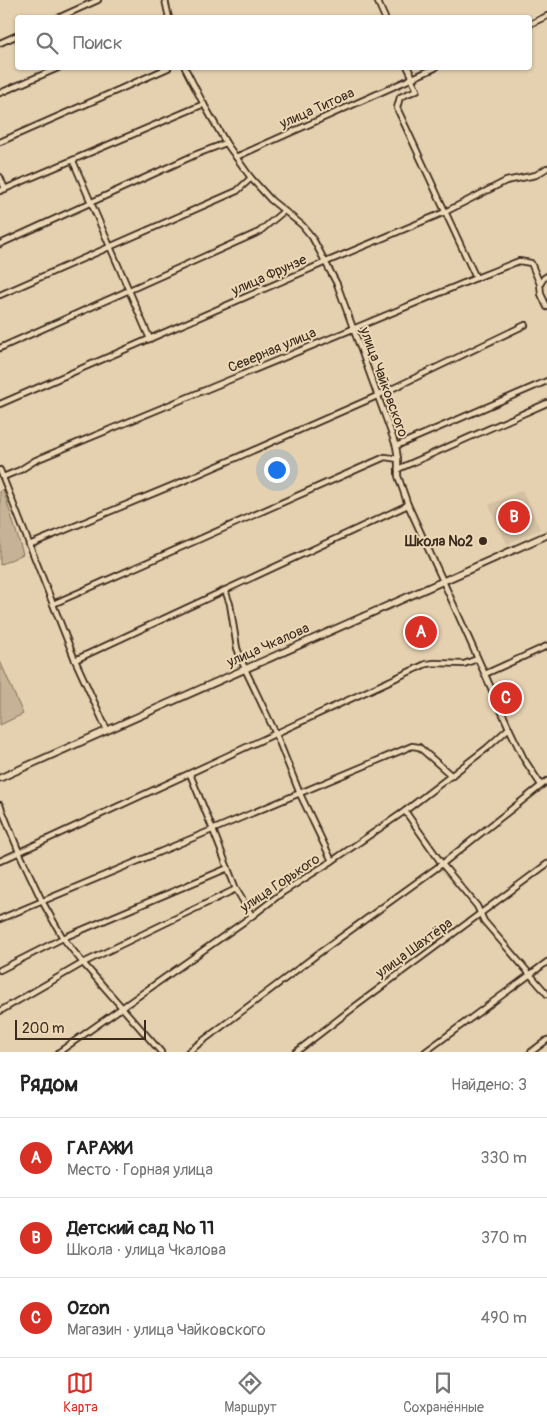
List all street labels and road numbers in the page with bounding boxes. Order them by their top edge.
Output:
street label: улица Титова [276,84,357,132]
street label: улица Фрунзе [228,251,309,300]
street label: Северная улица [225,324,319,376]
street label: улица Чайковского [356,324,412,440]
street label: улица Чкалова [223,619,312,671]
street label: улица Горького [236,850,323,916]
street label: улица Шахтёра [372,915,456,982]

